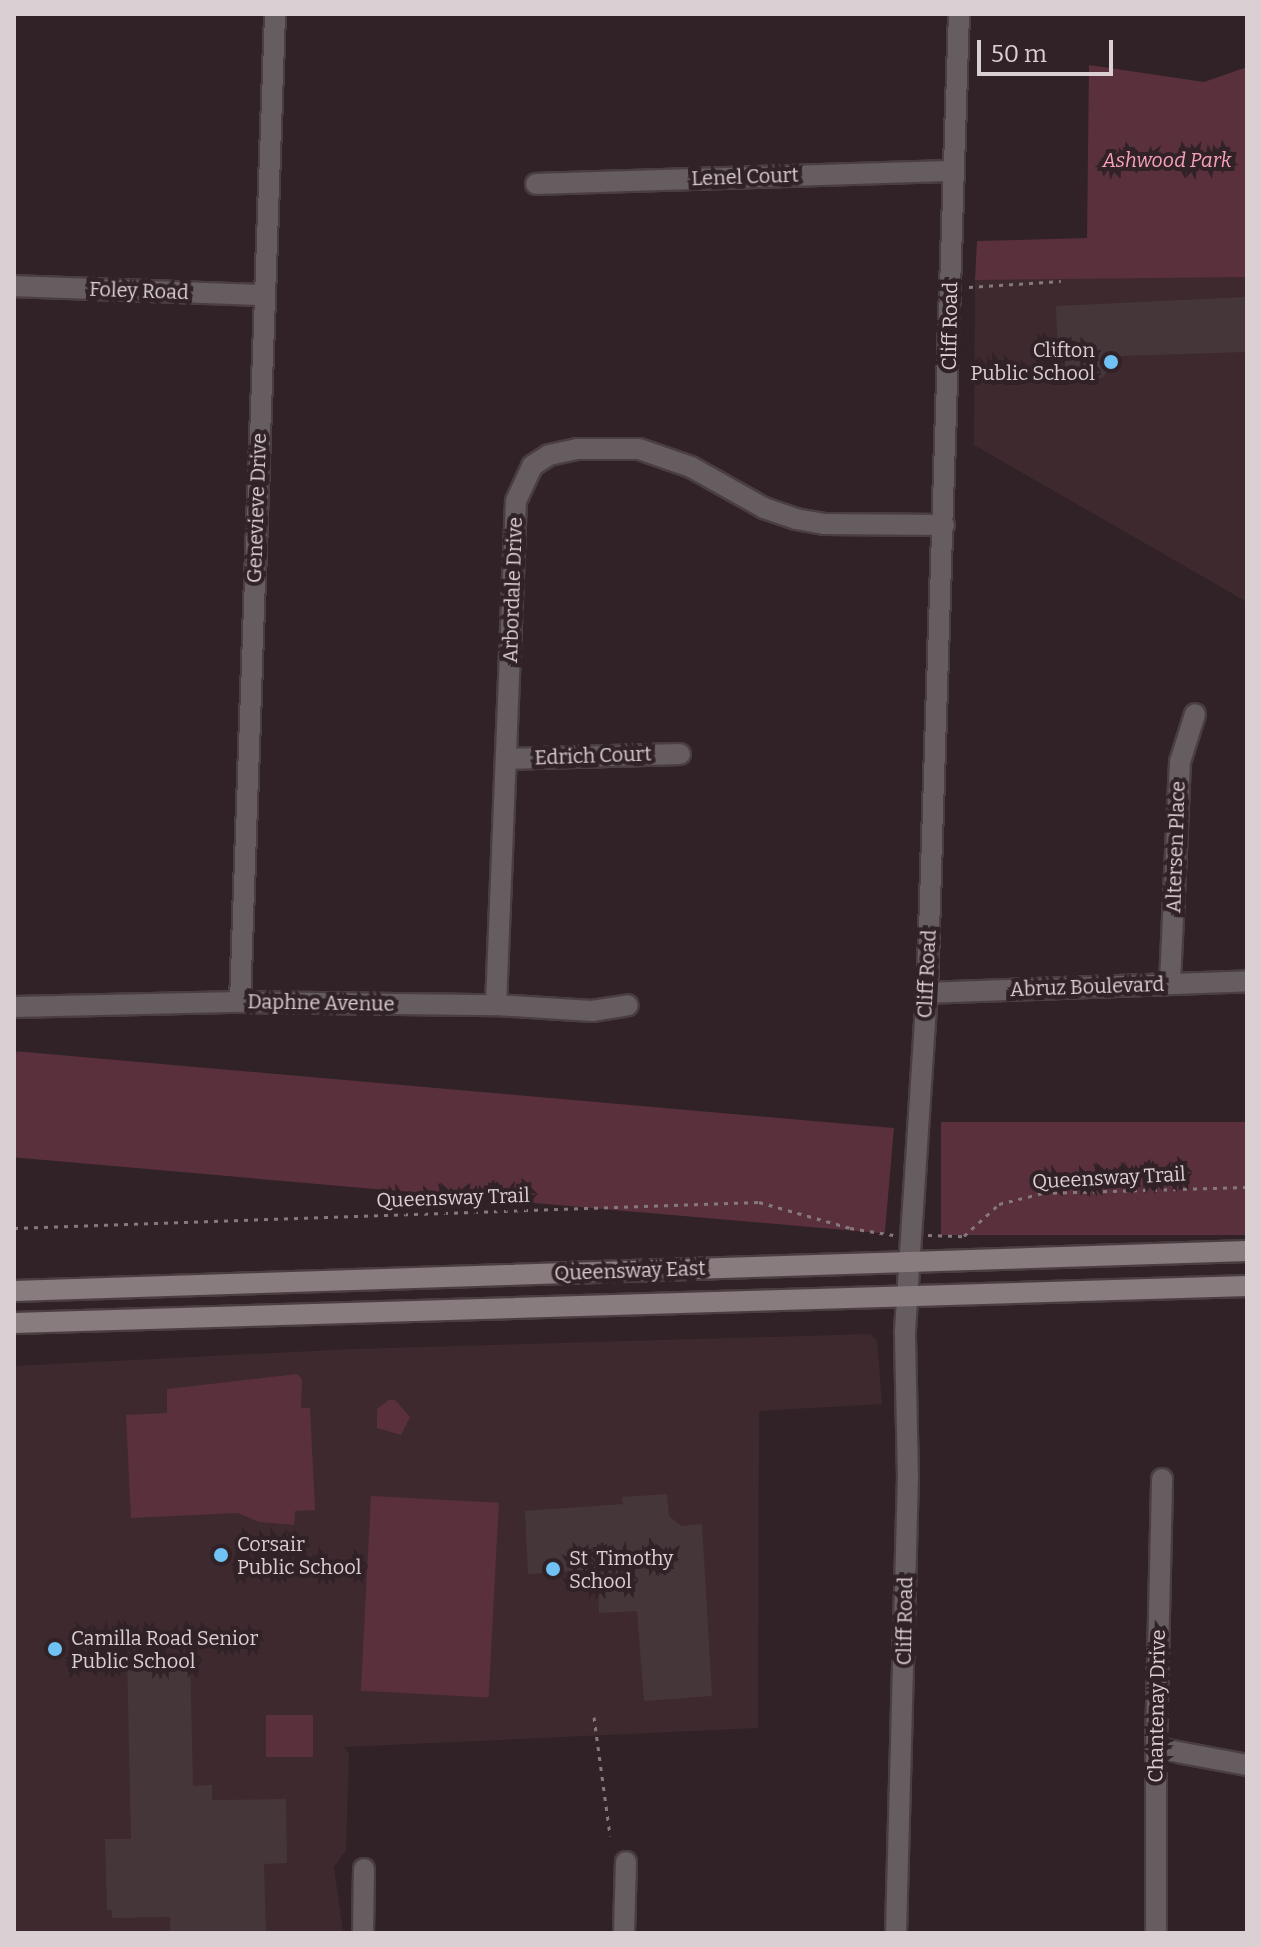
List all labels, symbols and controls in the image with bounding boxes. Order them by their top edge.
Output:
scale bar [981,24,1117,74]
text: 50 m [991,40,1047,68]
park label: Ashwood Park [1102,148,1232,172]
street label: Lenel Court [691,163,799,191]
street label: Foley Road [89,277,189,305]
street label: Cliff Road [937,281,963,371]
place label: Clifton Public School [971,338,1095,385]
marker: Clifton Public School [1102,353,1120,371]
street label: Genevieve Drive [242,433,272,583]
street label: Arbordale Drive [498,517,528,663]
street label: Edrich Court [534,742,652,770]
street label: Altersen Place [1162,781,1190,913]
street label: Cliff Road [913,929,941,1019]
street label: Abruz Boulevard [1010,972,1164,1002]
street label: Daphne Avenue [247,990,395,1016]
street label: Queensway Trail [1032,1162,1186,1194]
street label: Queensway Trail [376,1183,530,1213]
street label: Queensway East [554,1256,706,1286]
place label: Corsair Public School [237,1532,361,1579]
marker: Corsair Public School [212,1546,230,1564]
place label: St. Timothy School [569,1546,673,1593]
marker: St. Timothy School [544,1560,562,1578]
street label: Cliff Road [892,1576,918,1666]
place label: Camilla Road Senior Public School [71,1626,258,1673]
street label: Chantenay Drive [1144,1629,1170,1783]
marker: Camilla Road Senior Public School [46,1640,64,1658]

